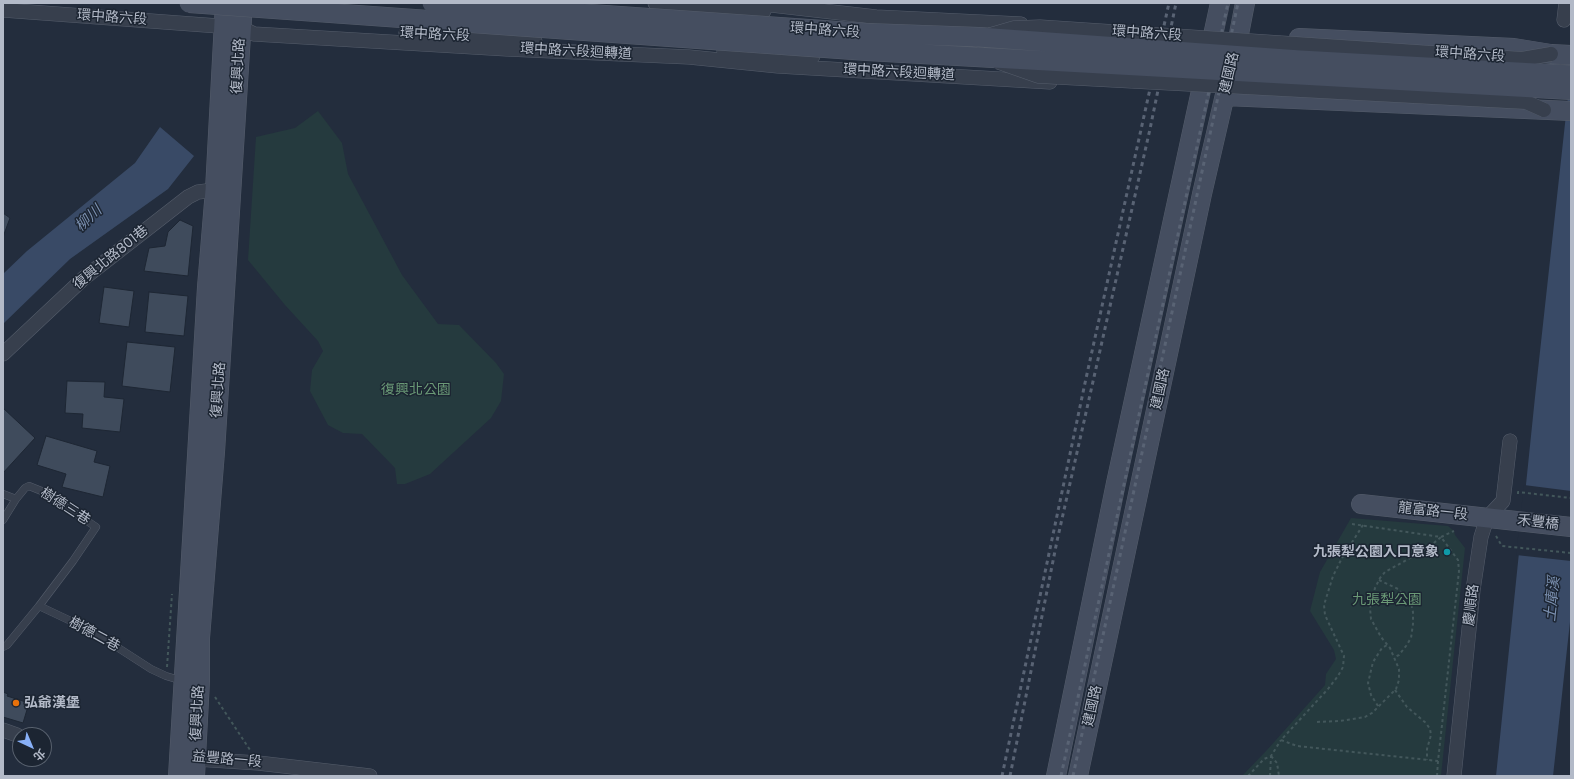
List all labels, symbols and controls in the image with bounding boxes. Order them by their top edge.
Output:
street label: 環中路六段 [76,7,148,29]
street label: 環中路六段 [789,20,861,42]
street label: 環中路六段 [1111,23,1183,45]
street label: 環中路六段 [400,25,470,45]
street label: 復興北路 [229,38,249,94]
street label: 環中路六段迴轉道 [520,41,632,63]
street label: 環中路六段 [1434,44,1506,66]
street label: 建國路 [1217,51,1243,95]
street label: 環中路六段迴轉道 [843,62,955,84]
water label: 柳川 [72,202,106,236]
street label: 復興北路801巷 [70,222,152,294]
street label: 復興北路 [209,361,229,419]
street label: 建國路 [1148,367,1174,411]
park label: 復興北公園 [381,382,451,398]
street label: 樹德三巷 [37,485,93,529]
street label: 龍富路一段 [1397,500,1469,524]
street label: 禾豐橋 [1516,512,1560,534]
place label: 九張犁公園入口意象 [1313,544,1439,560]
marker: 九張犁公園入口意象 [1442,547,1452,557]
water label: 土庫溪 [1542,576,1564,622]
street label: 慶順路 [1461,583,1483,627]
park label: 九張犁公園 [1352,592,1422,608]
street label: 樹德二巷 [65,614,123,656]
street label: 建國路 [1080,684,1106,728]
street label: 復興北路 [188,685,208,741]
place label: 弘爺漢堡 [24,695,80,711]
marker: 弘爺漢堡 [11,698,21,708]
north arrow [12,727,52,767]
text: 北 [30,745,49,764]
street label: 益豐路一段 [191,749,263,771]

